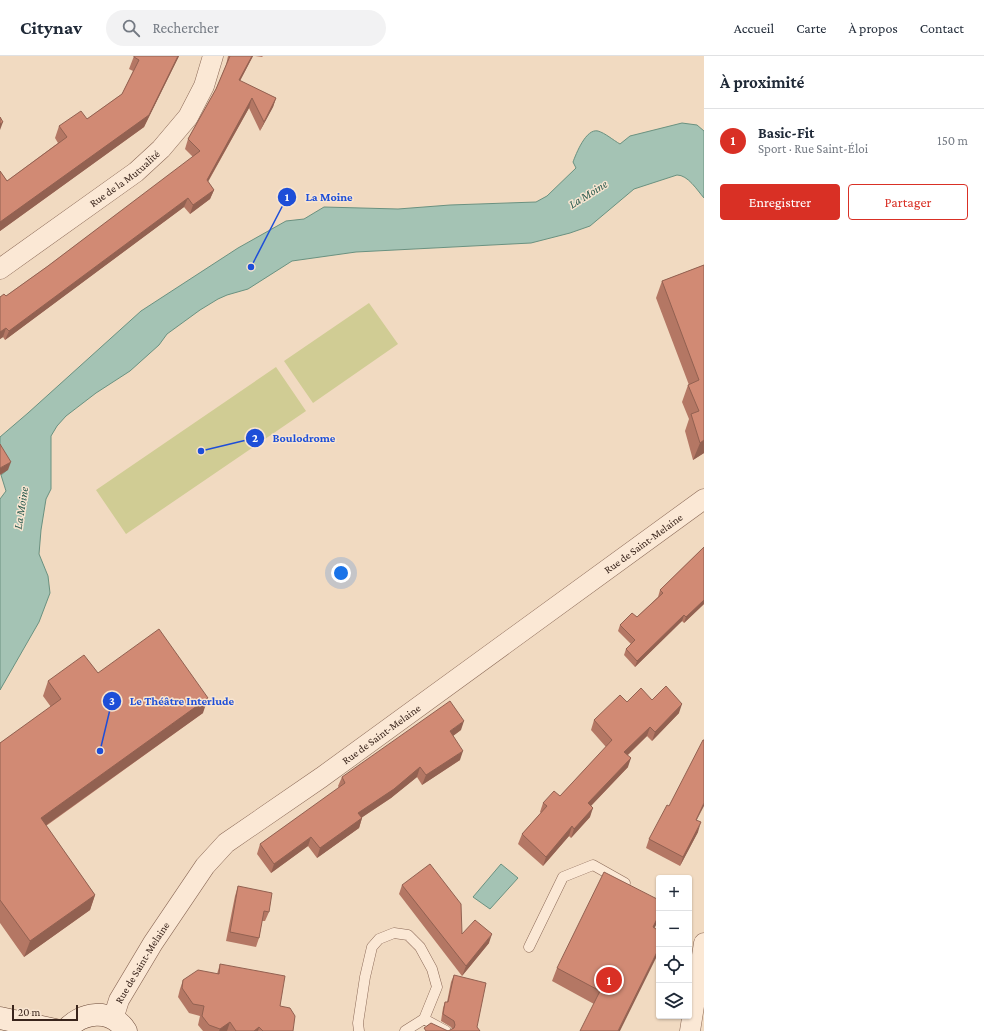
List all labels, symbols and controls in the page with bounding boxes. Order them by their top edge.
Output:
search box [106,10,386,46]
text: Citynav [20,17,82,38]
icon: search [120,17,142,39]
text: Rechercher [152,20,219,36]
text: Accueil [734,20,774,36]
text: Carte [796,20,827,36]
text: À propos [849,20,898,36]
text: Contact [920,20,964,36]
text: À proximité [720,73,804,92]
text: Basic-Fit [758,125,815,141]
text: 1 [731,133,735,148]
text: 150 m [937,133,968,148]
text: Sport · Rue Saint-Éloi [758,141,868,156]
street label: Rue de la Mutualité [87,147,162,209]
water label: La Moine [566,176,610,211]
button: Enregistrer [720,184,840,220]
button: Partager [848,184,968,220]
callout: La Moine [277,185,360,209]
text: 1 [285,190,290,204]
text: La Moine [305,190,353,204]
callout: Boulodrome [245,426,343,450]
text: 2 [252,431,258,445]
text: Boulodrome [273,431,336,445]
water label: La Moine [11,485,31,530]
street label: Rue de Saint-Melaine [602,511,685,576]
your location [331,563,351,583]
callout: Le Théâtre Interlude [102,689,242,713]
text: 3 [109,694,115,708]
text: Le Théâtre Interlude [130,694,235,708]
street label: Rue de Saint-Melaine [340,701,423,766]
map controls [656,875,692,1019]
button: + [656,875,692,911]
button: − [656,911,692,947]
street label: Rue de Saint-Melaine [112,919,172,1005]
button: locate [656,947,692,983]
pin: 1 [596,965,622,995]
button: layers [656,983,692,1019]
scale bar [12,1003,78,1022]
text: 20 m [18,1006,40,1018]

